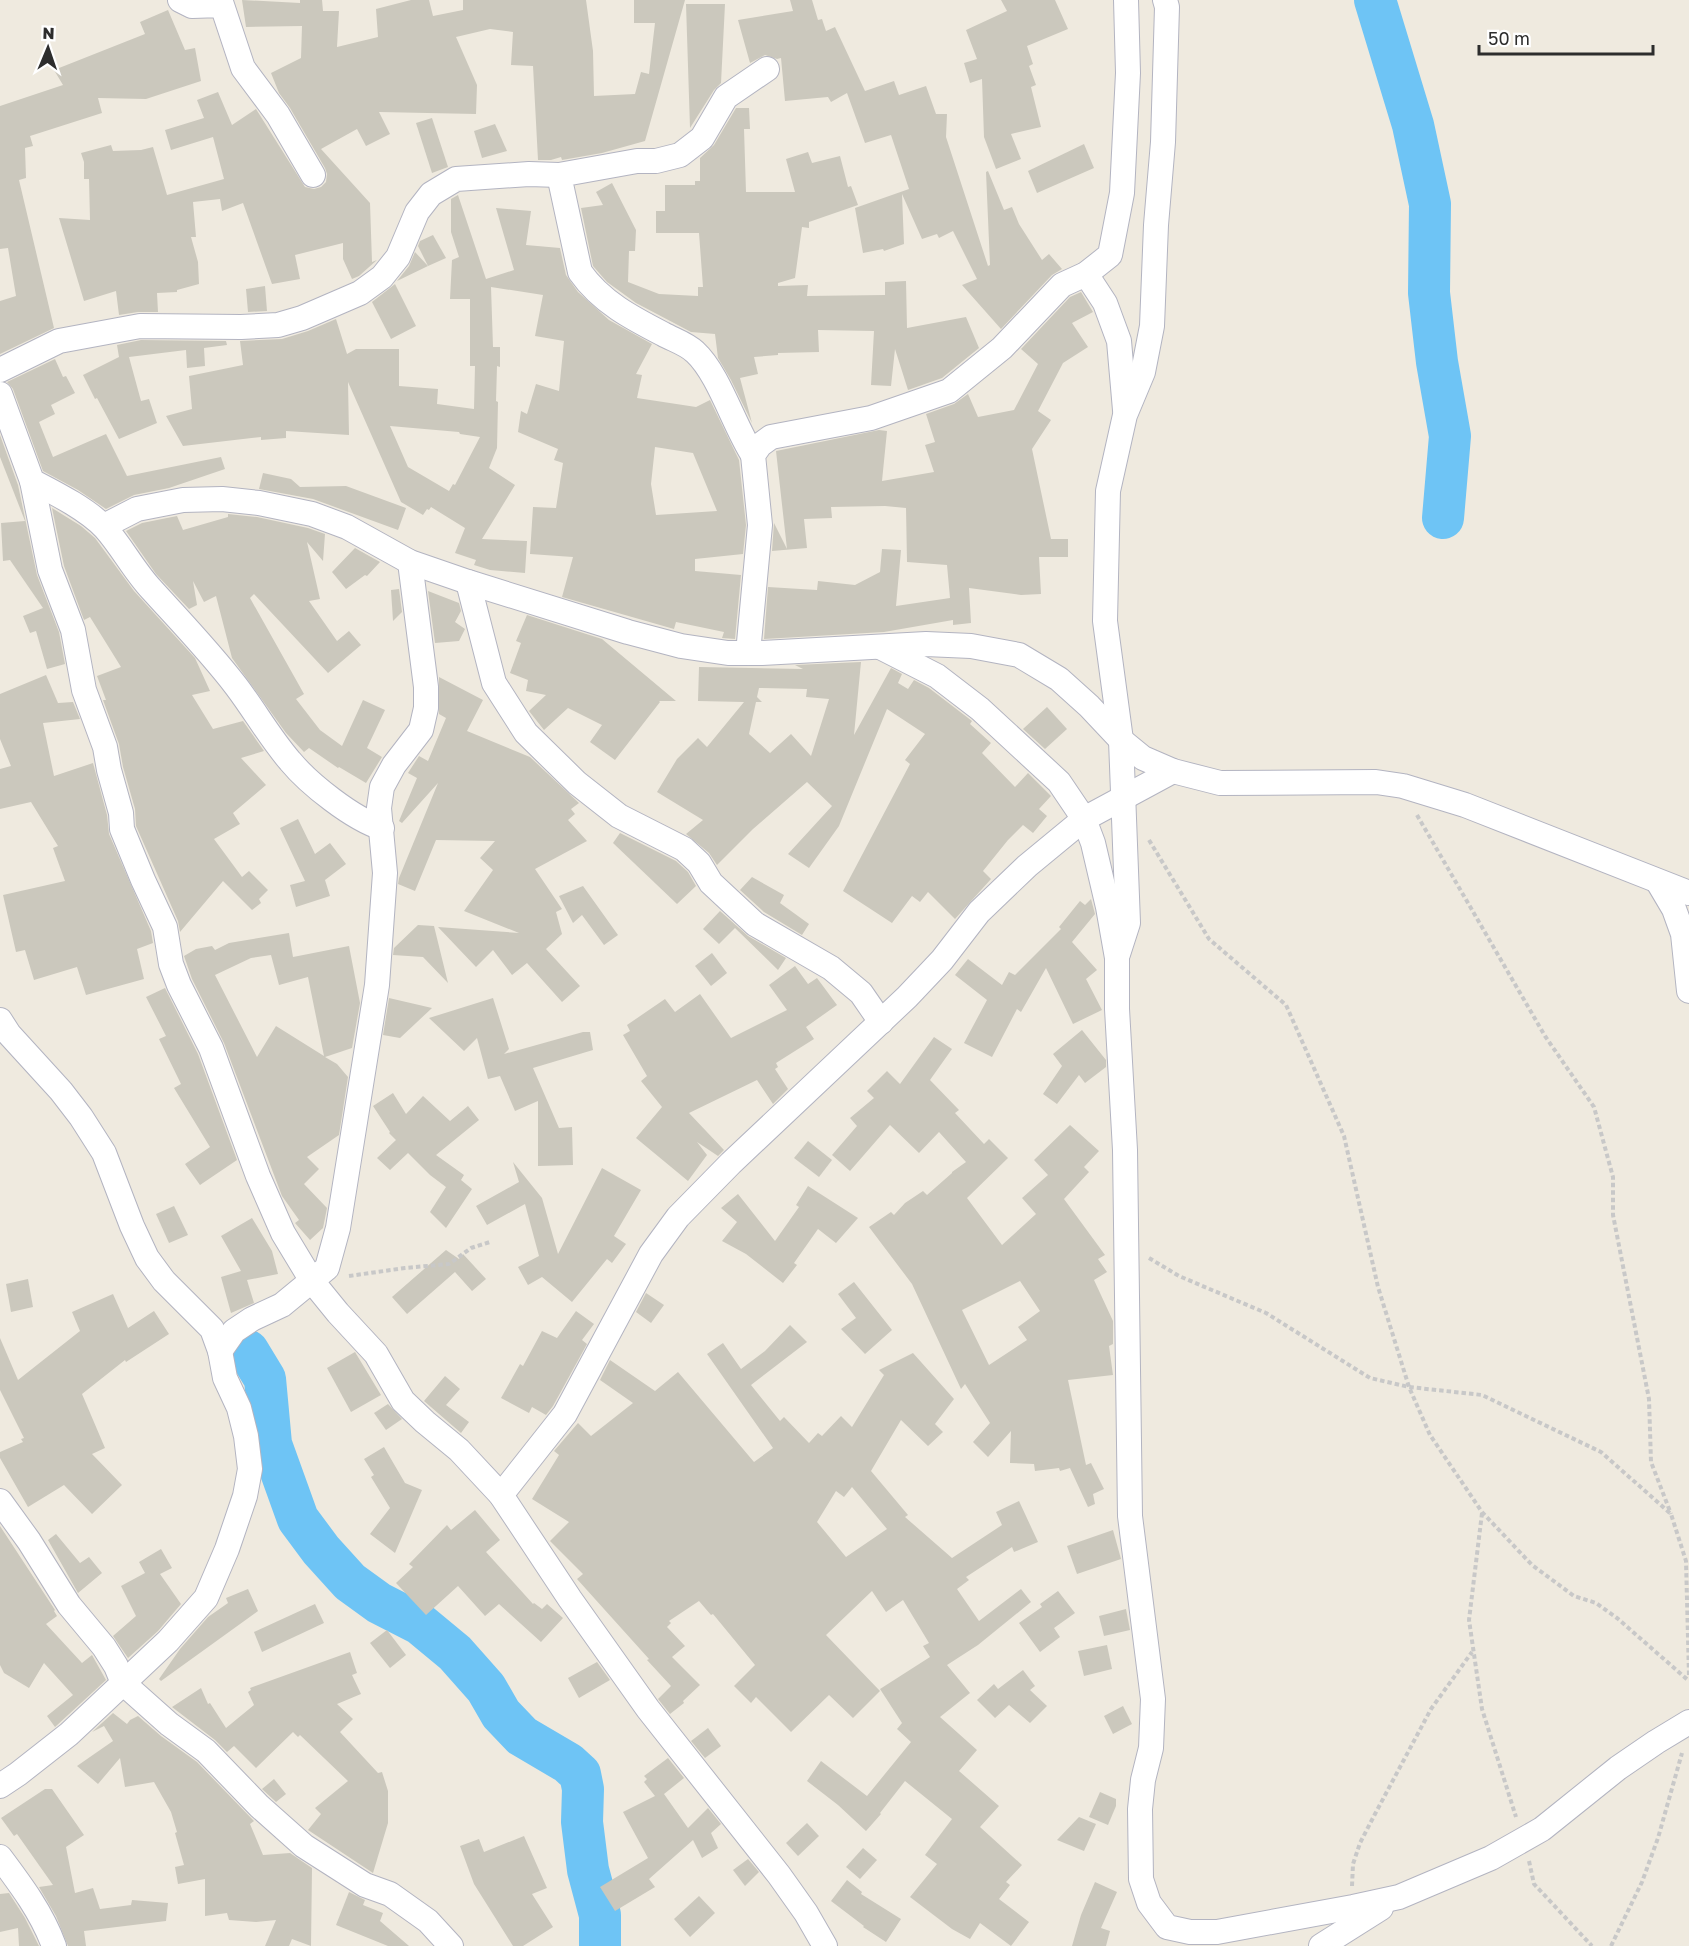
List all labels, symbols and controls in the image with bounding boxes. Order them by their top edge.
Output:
north arrow [18,18,78,78]
scale bar [1479,18,1653,56]
text: N [42,23,55,43]
text: 50 m [1488,27,1530,49]

